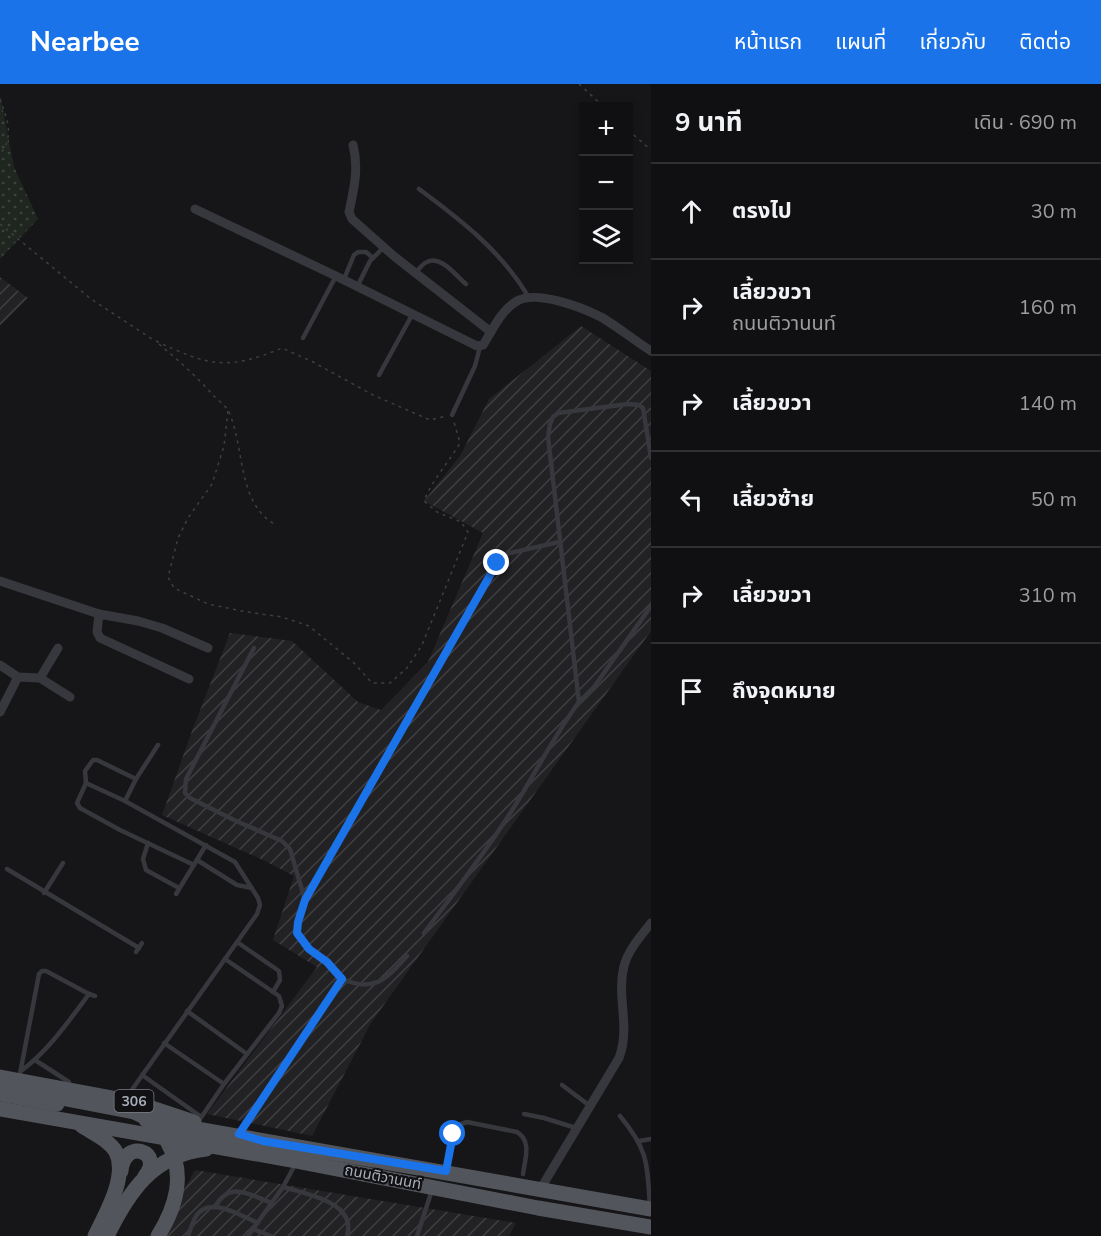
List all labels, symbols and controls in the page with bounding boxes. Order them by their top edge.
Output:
text: Nearbee [30,23,140,61]
text: หน้าแรก [734,28,802,56]
text: แผนที่ [835,28,886,56]
text: เกี่ยวกับ [919,28,986,56]
text: ติดต่อ [1019,28,1071,56]
map controls [579,102,633,264]
button: + [579,102,633,156]
text: 9 นาที [675,105,742,140]
text: เดิน · 690 m [974,109,1077,136]
button: − [579,156,633,210]
icon: ahead [675,195,708,228]
text: ตรงไป [732,196,792,226]
text: 30 m [1031,198,1077,225]
button: layers [579,210,633,264]
text: เลี้ยวขวา [732,277,812,307]
icon: right [675,291,708,324]
text: 160 m [1019,294,1077,321]
text: ถนนติวานนท์ [732,310,836,337]
icon: right [675,387,708,420]
text: เลี้ยวขวา [732,388,812,418]
text: 140 m [1019,390,1077,417]
icon: left [675,483,708,516]
text: เลี้ยวซ้าย [732,484,814,514]
text: 50 m [1031,486,1077,513]
route end [483,549,509,575]
icon: right [675,579,708,612]
text: เลี้ยวขวา [732,580,812,610]
text: 310 m [1019,582,1077,609]
icon: arrive [675,675,708,708]
text: ถึงจุดหมาย [732,676,836,706]
road number: 306 [114,1090,154,1112]
route start [439,1120,465,1146]
street label: ถนนติวานนท์ [343,1160,423,1194]

